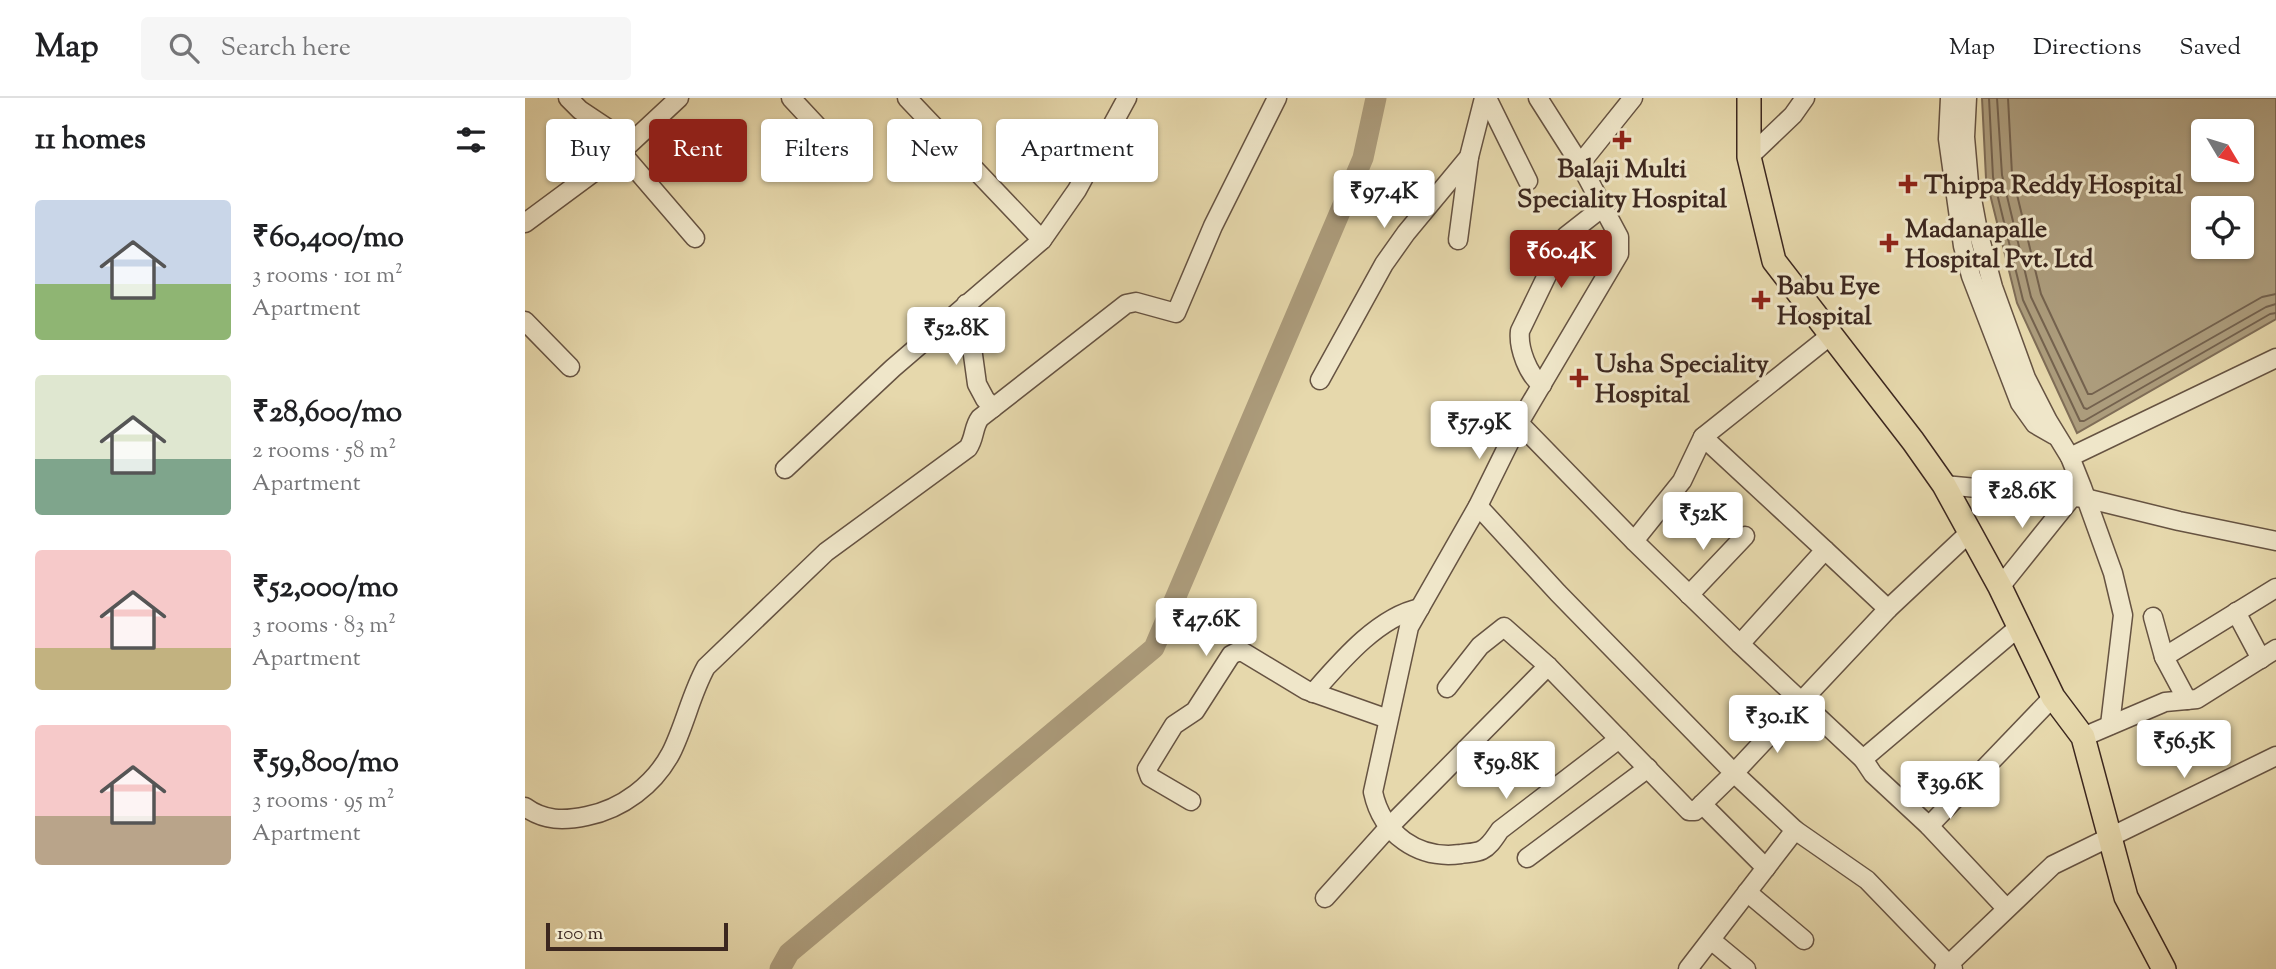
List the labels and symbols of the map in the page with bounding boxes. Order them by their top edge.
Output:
north arrow [2191,119,2254,182]
marker: Balaji Multi Speciality Hospital [1612,130,1632,150]
place label: Balaji Multi Speciality Hospital [1517,152,1728,219]
place label: Thippa Reddy Hospital [1924,168,2184,205]
pin: ₹97.4K [1327,170,1441,230]
marker: Thippa Reddy Hospital [1898,174,1918,194]
place label: Madanapalle Hospital Pvt. Ltd [1905,212,2094,279]
pin: ₹60.4K [1504,230,1618,290]
marker: Madanapalle Hospital Pvt. Ltd [1879,233,1899,253]
place label: Babu Eye Hospital [1777,269,1880,336]
marker: Babu Eye Hospital [1751,290,1771,310]
pin: ₹52.8K [899,308,1013,367]
place label: Usha Speciality Hospital [1595,347,1769,414]
marker: Usha Speciality Hospital [1569,368,1589,388]
pin: ₹57.9K [1422,402,1536,461]
pin: ₹28.6K [1965,470,2079,530]
pin: ₹52K [1662,492,1744,552]
pin: ₹47.6K [1149,598,1263,658]
pin: ₹30.1K [1720,696,1834,755]
pin: ₹56.5K [2127,720,2241,780]
pin: ₹59.8K [1449,742,1563,801]
pin: ₹39.6K [1893,762,2007,821]
scale bar [546,920,728,952]

